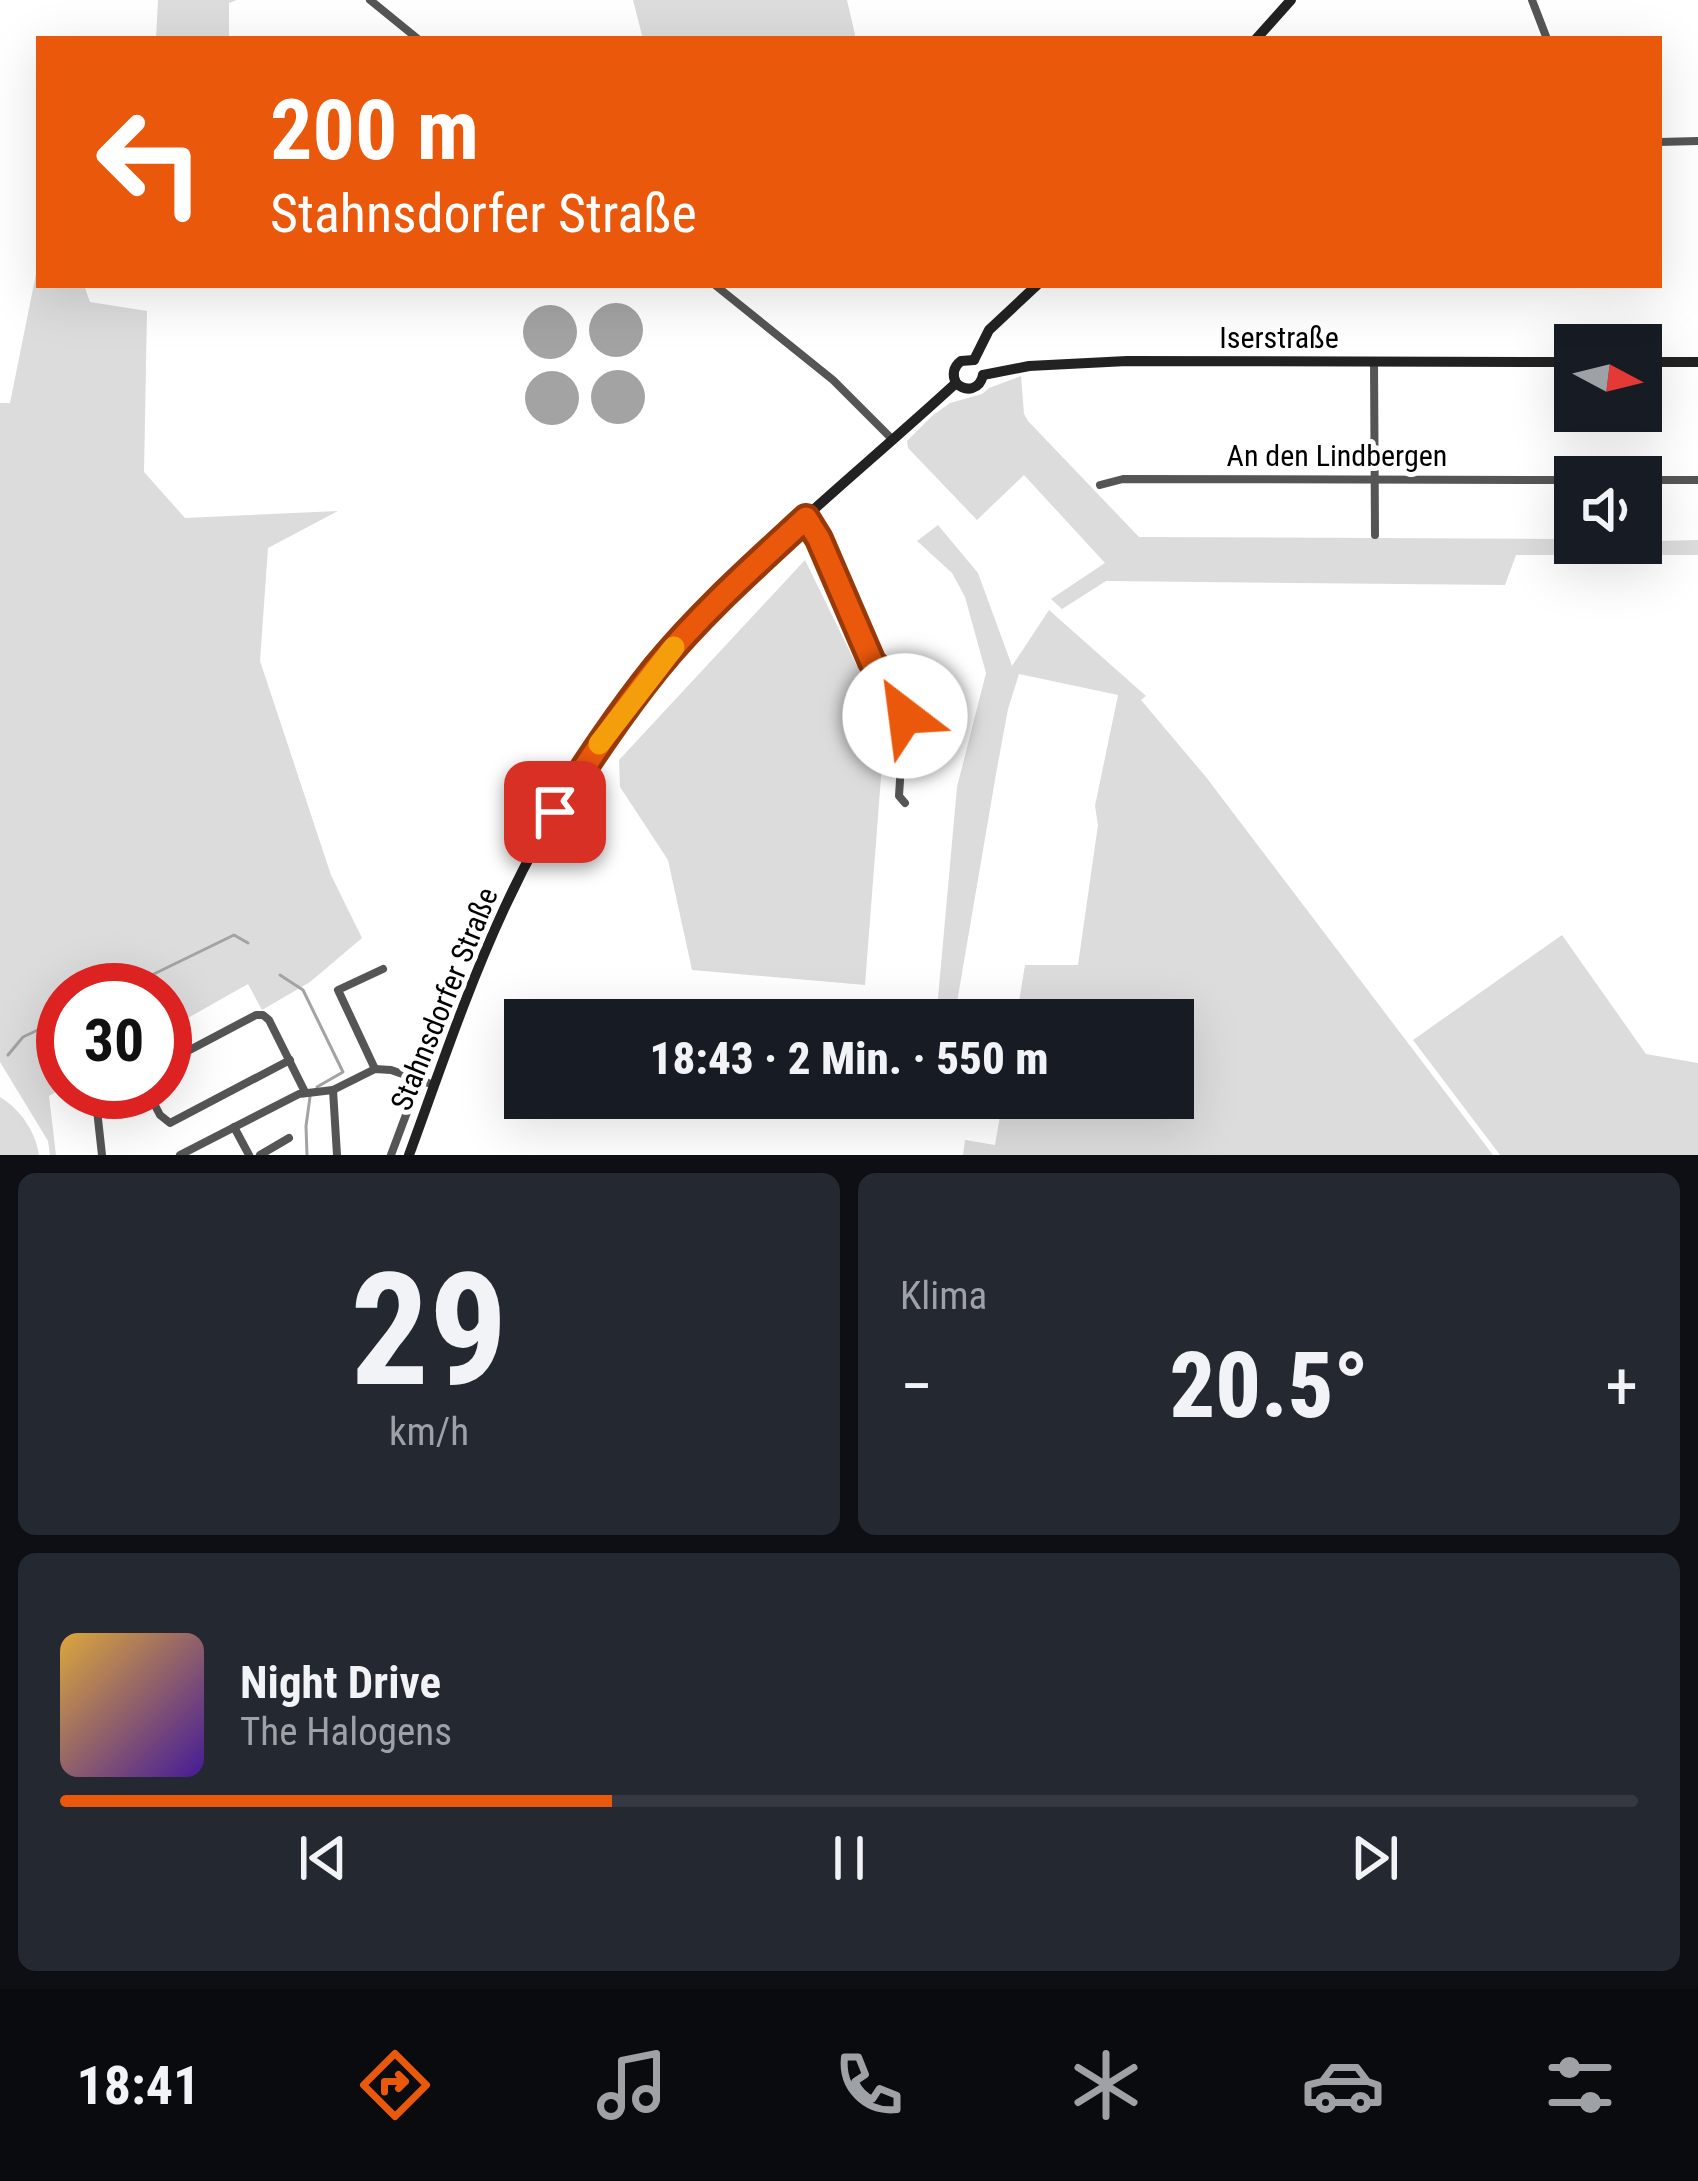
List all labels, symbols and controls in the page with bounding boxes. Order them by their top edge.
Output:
text: 200 m [270,81,479,180]
icon: left [72,84,228,240]
text: Stahnsdorfer Straße [270,182,697,245]
street label: Iserstraße [1219,320,1339,355]
north arrow [1554,324,1662,432]
map controls [1554,324,1662,564]
street label: An den Lindbergen [1227,438,1447,473]
button: sound [1554,456,1662,564]
position arrow [842,653,968,779]
pin [504,761,606,863]
icon: arrive [522,779,588,845]
street label: Stahnsdorfer Straße [383,883,505,1115]
speed limit sign: 30 [36,963,192,1119]
text: 18:43 · 2 Min. · 550 m [650,1032,1048,1085]
text: 29 [350,1239,508,1422]
text: Klima [900,1273,987,1319]
text: 20.5° [1169,1334,1369,1439]
text: − [900,1348,933,1425]
text: + [1605,1348,1638,1425]
text: km/h [389,1409,469,1455]
text: Night Drive [240,1656,441,1709]
text: The Halogens [240,1709,452,1755]
icon: previous [290,1825,356,1891]
icon: pause [816,1825,882,1891]
icon: next [1342,1825,1408,1891]
icon: directions [353,2043,437,2127]
icon: music [590,2043,674,2127]
icon: phone [827,2043,911,2127]
icon: climate [1064,2043,1148,2127]
icon: car [1301,2043,1385,2127]
icon: filters [1538,2043,1622,2127]
text: 18:41 [76,2054,200,2117]

